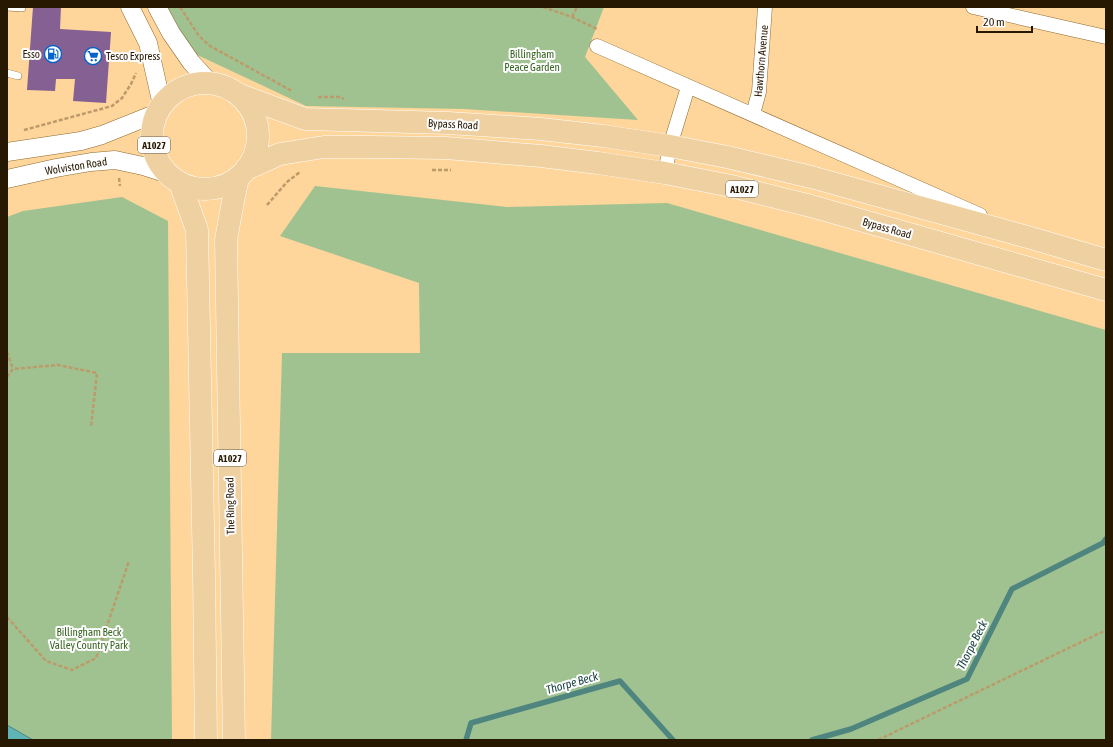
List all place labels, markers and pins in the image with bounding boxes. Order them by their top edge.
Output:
fuel station icon: Esso [43,44,63,64]
supermarket icon: Tesco Express [83,46,103,66]
place label: Esso [22,48,40,60]
place label: Tesco Express [106,50,160,62]

